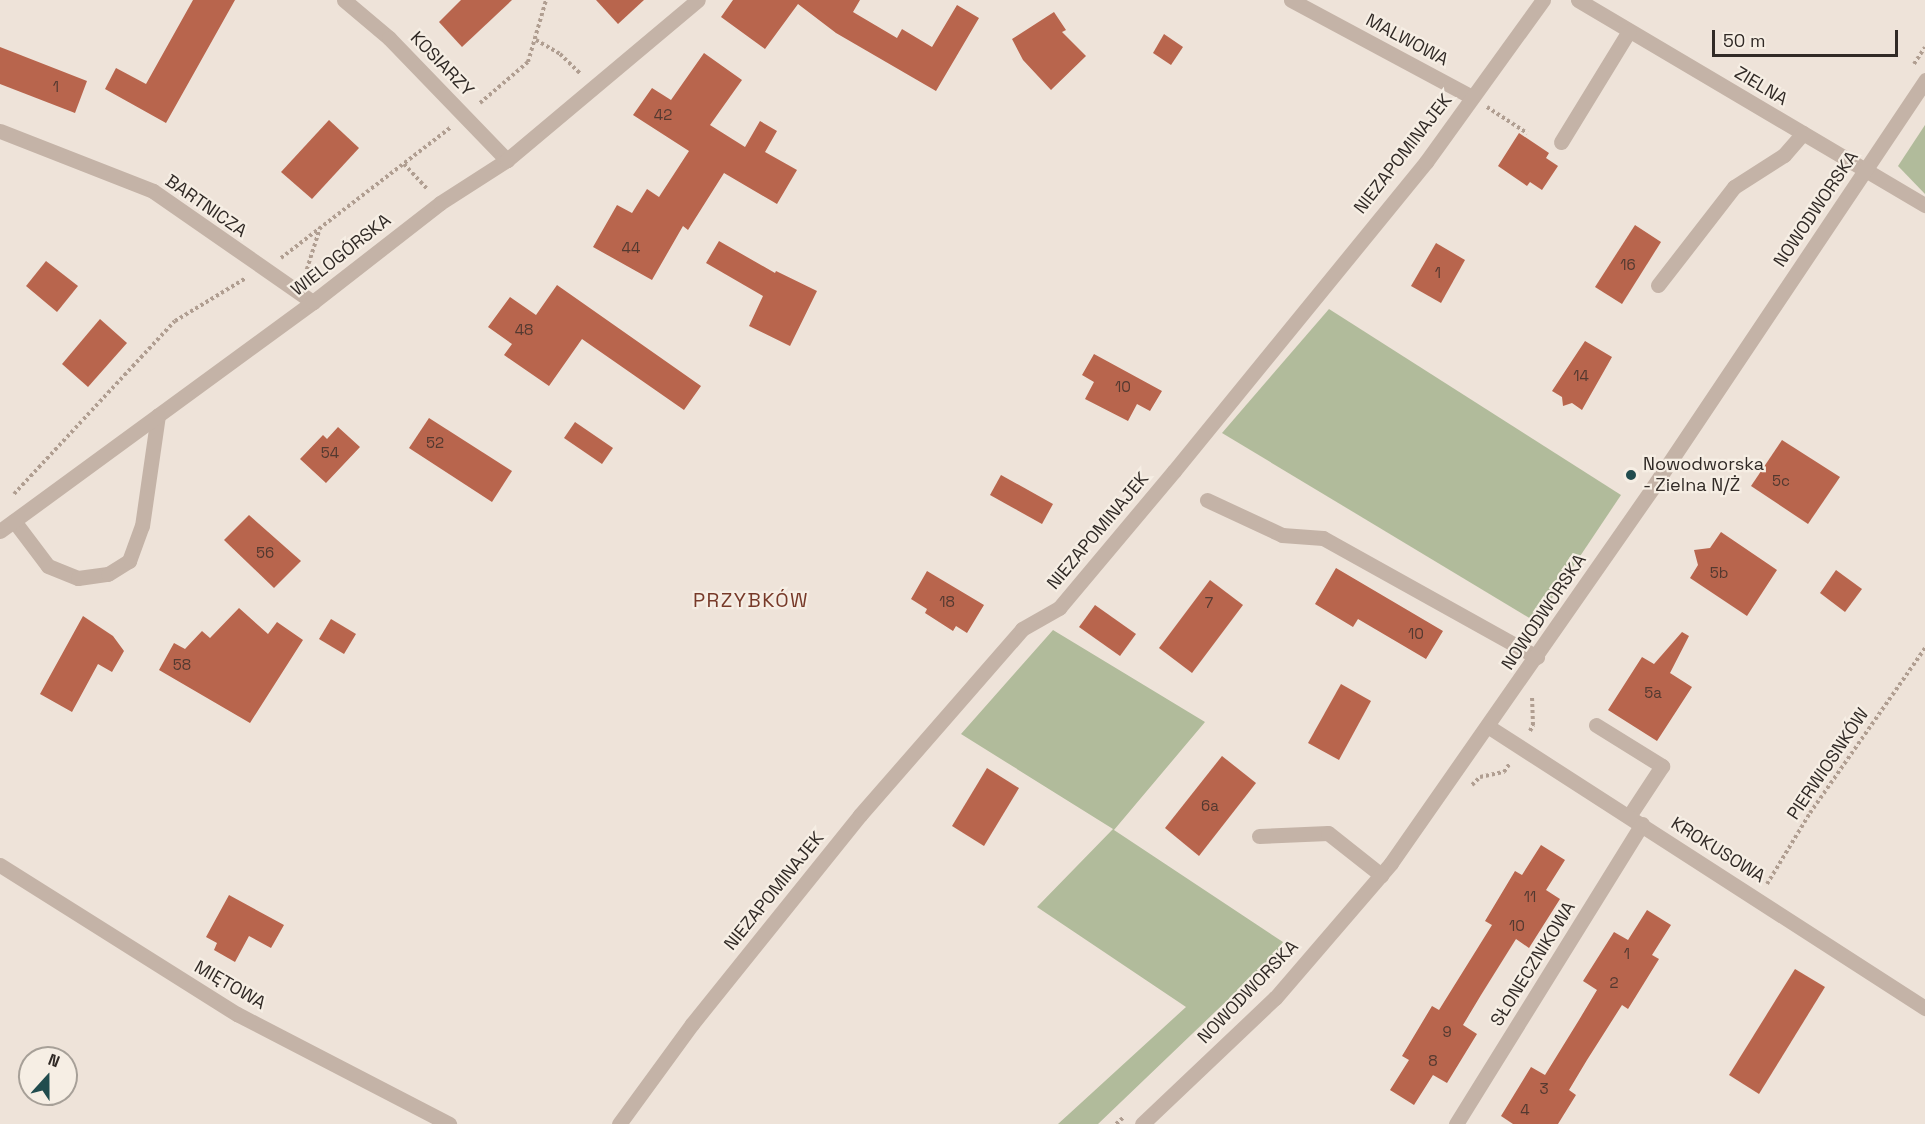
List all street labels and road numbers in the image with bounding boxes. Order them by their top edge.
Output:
street label: MALWOWA [1362,9,1452,71]
street label: KOSIARZY [406,27,478,101]
street label: ZIELNA [1731,62,1791,110]
street label: NIEZAPOMINAJEK [1350,90,1456,218]
street label: NOWODWORSKA [1769,147,1863,271]
street label: BARTNICZA [161,170,251,242]
street label: WIELOGÓRSKA [287,209,395,301]
street label: NIEZAPOMINAJEK [1043,468,1153,594]
street label: NOWODWORSKA [1497,550,1591,674]
street label: PIERWIOSNKÓW [1783,704,1873,824]
street label: KROKUSOWA [1667,813,1769,887]
street label: NIEZAPOMINAJEK [720,827,828,955]
street label: SŁONECZNIKOWA [1486,898,1580,1030]
street label: NOWODWORSKA [1193,936,1303,1048]
street label: MIĘTOWA [191,956,269,1014]

